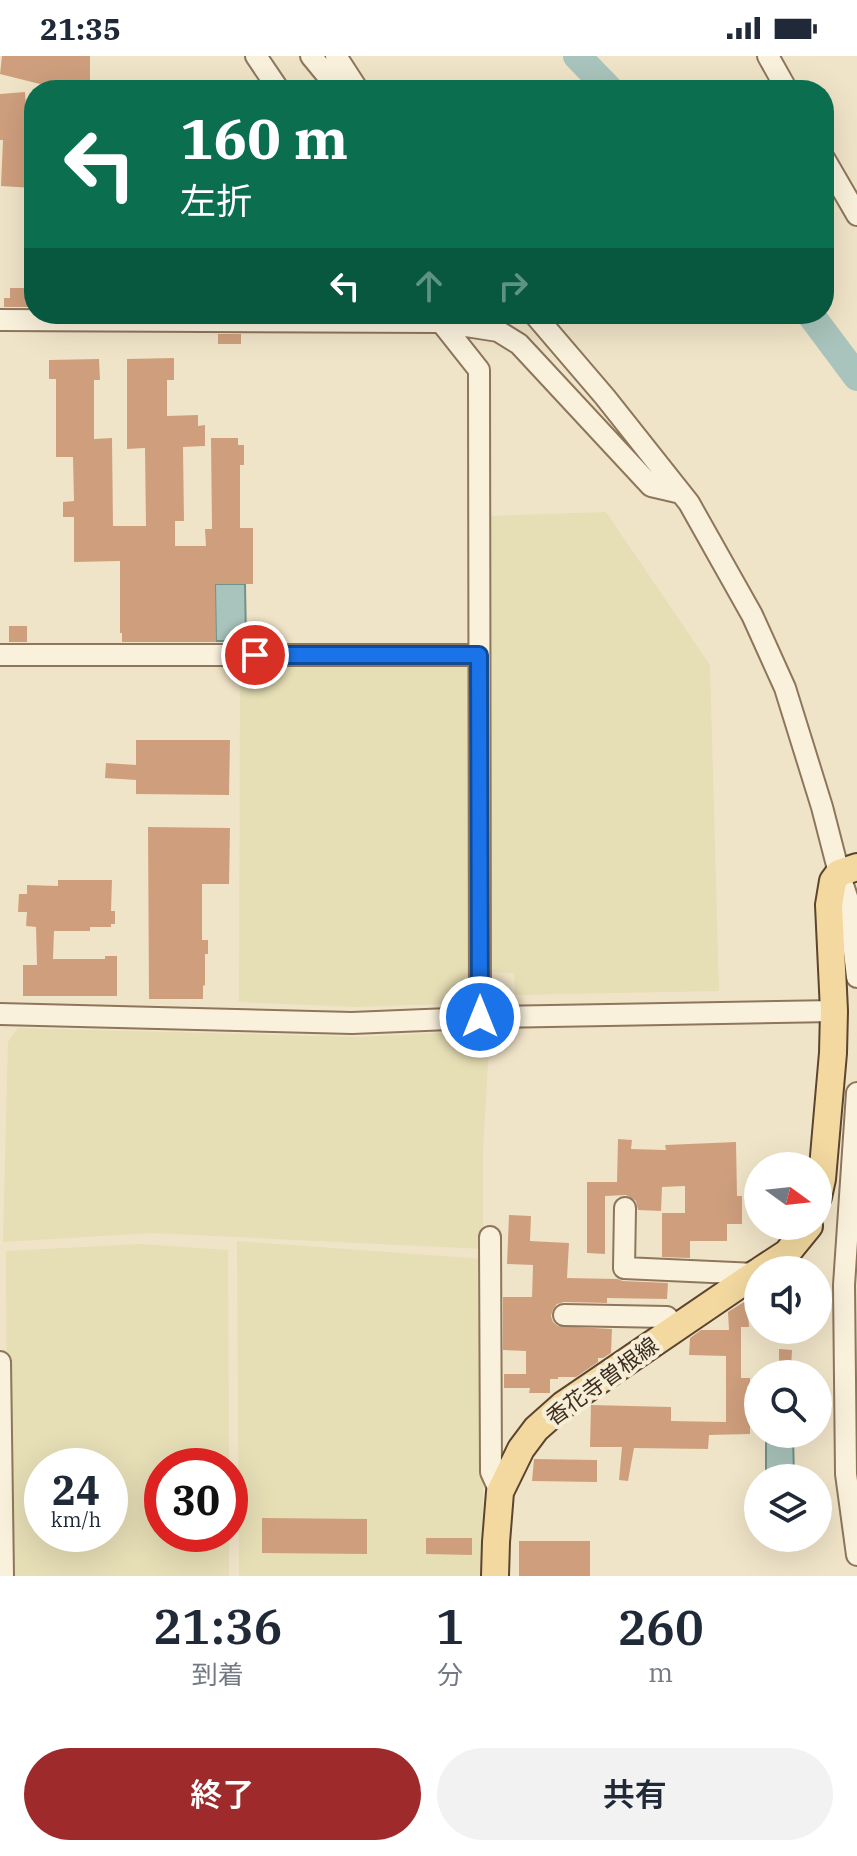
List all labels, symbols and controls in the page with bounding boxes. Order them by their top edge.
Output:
text: 21:35 [40,9,121,48]
text: 160 m [180,102,348,174]
icon: left [48,112,152,216]
text: 左折 [180,177,252,224]
icon: left [323,264,367,308]
icon: ahead [407,264,451,308]
icon: right [491,264,535,308]
pin [221,621,289,689]
icon: arrive [233,633,277,677]
position arrow [438,975,522,1059]
north arrow [744,1152,832,1240]
map controls [744,1152,832,1552]
button: sound [744,1256,832,1344]
street label: 香花寺曽根線 [540,1330,664,1431]
button: search [744,1360,832,1448]
speed limit sign: 30 [144,1448,248,1552]
text: 24 [52,1464,100,1516]
button: layers [744,1464,832,1552]
text: km/h [51,1506,101,1533]
text: 21:36 [153,1595,283,1657]
text: 1 [436,1595,464,1657]
text: 260 [618,1596,704,1658]
text: m [648,1655,673,1689]
text: 到着 [192,1657,244,1691]
text: 分 [437,1657,463,1691]
button: 終了 [24,1748,421,1840]
button: 共有 [437,1748,833,1840]

